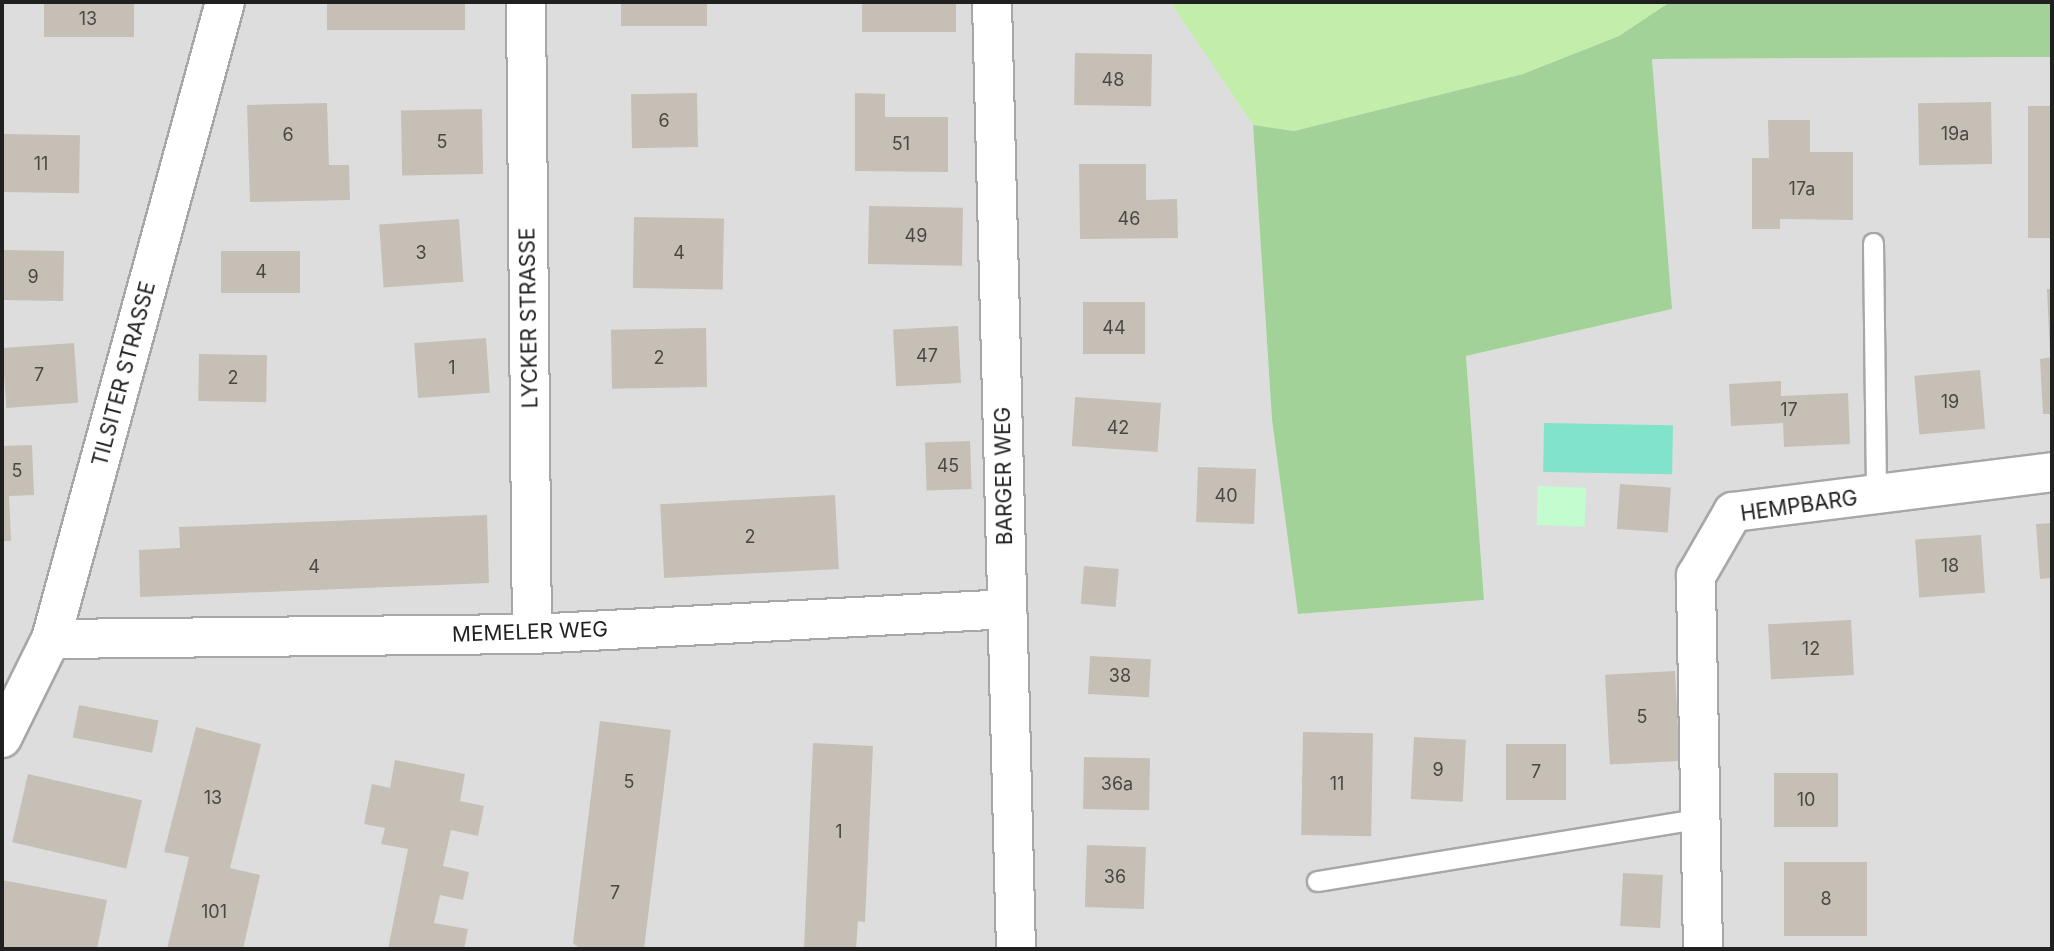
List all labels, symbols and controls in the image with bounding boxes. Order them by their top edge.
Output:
house number: 13 [79,8,97,30]
house number: 48 [1102,69,1124,91]
house number: 6 [658,110,670,132]
house number: 19a [1941,123,1969,145]
house number: 6 [282,124,294,146]
house number: 5 [437,131,447,153]
house number: 51 [892,133,910,155]
house number: 11 [34,153,48,175]
house number: 17a [1789,178,1815,200]
house number: 46 [1118,208,1140,230]
house number: 49 [905,225,927,247]
street label: LYCKER STRASSE [515,227,543,409]
house number: 3 [415,242,427,264]
house number: 4 [673,242,685,264]
house number: 4 [255,261,267,283]
house number: 9 [27,266,39,288]
street label: TILSITER STRASSE [87,279,161,469]
house number: 44 [1102,317,1126,339]
house number: 47 [916,345,938,367]
house number: 2 [654,347,664,369]
house number: 1 [448,357,456,379]
house number: 7 [34,364,44,386]
house number: 2 [228,367,238,389]
house number: 19 [1941,391,1959,413]
house number: 17 [1780,399,1798,421]
street label: BARGER WEG [990,407,1018,545]
house number: 42 [1107,417,1129,439]
house number: 45 [937,455,959,477]
house number: 5 [12,460,22,482]
house number: 40 [1215,485,1237,507]
street label: HEMPBARG [1739,485,1859,527]
house number: 2 [745,526,755,548]
house number: 18 [1941,555,1959,577]
house number: 4 [308,556,320,578]
street label: MEMELER WEG [452,617,608,647]
house number: 12 [1802,638,1820,660]
house number: 38 [1109,665,1131,687]
house number: 5 [1637,706,1647,728]
house number: 9 [1432,759,1444,781]
house number: 7 [1531,761,1541,783]
house number: 5 [624,771,634,793]
house number: 36a [1101,773,1133,795]
house number: 11 [1330,773,1344,795]
house number: 13 [204,787,222,809]
house number: 10 [1797,789,1815,811]
house number: 1 [835,821,843,843]
house number: 36 [1104,866,1126,888]
house number: 7 [610,882,620,904]
house number: 8 [1820,888,1832,910]
house number: 101 [201,901,227,923]

